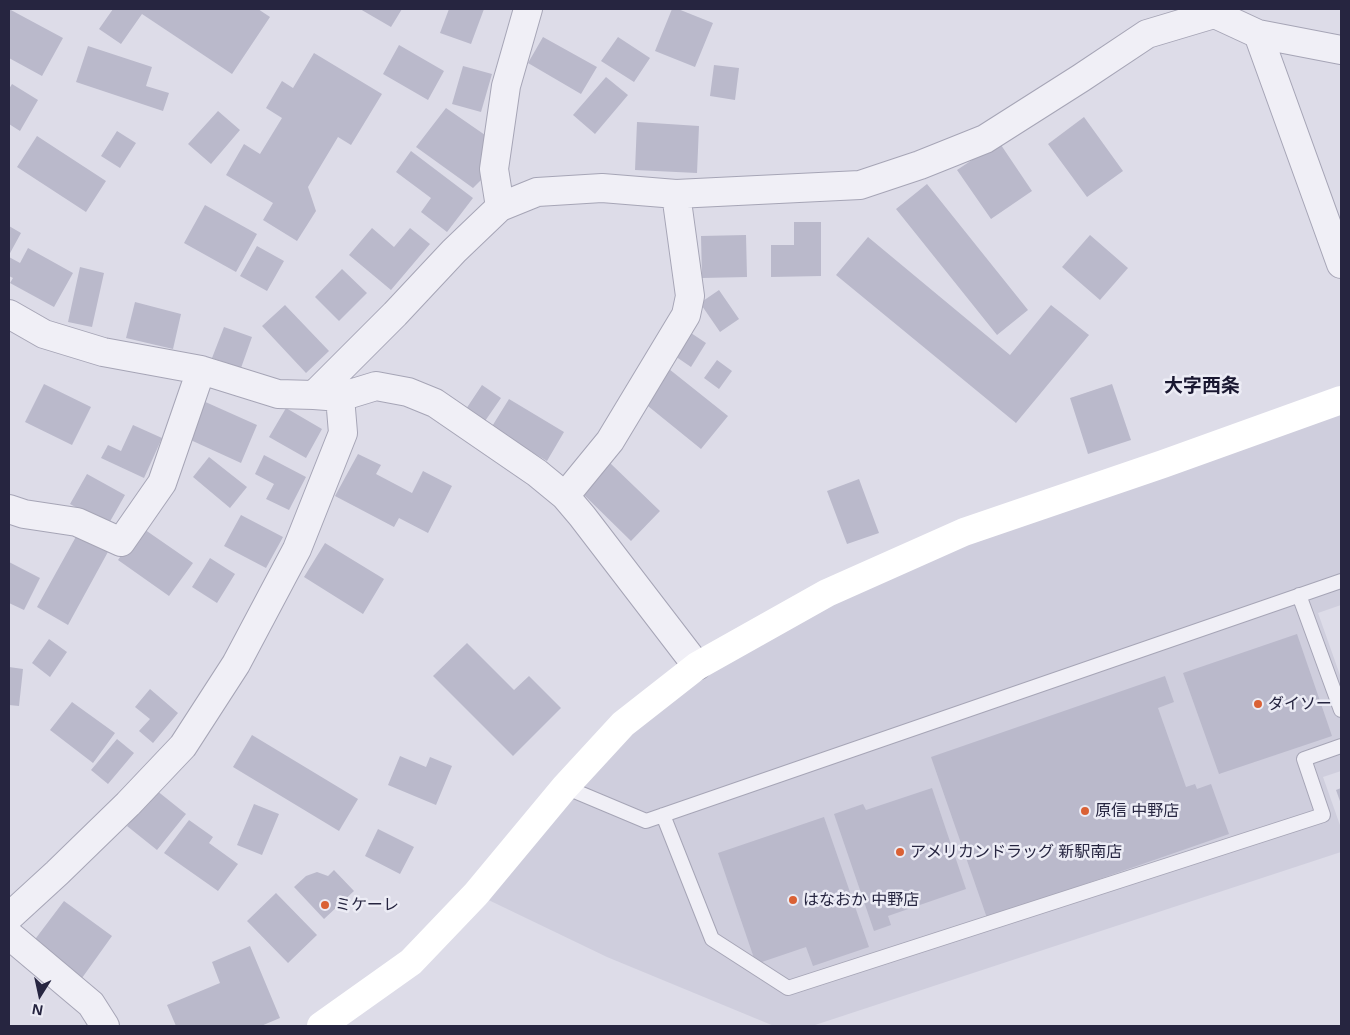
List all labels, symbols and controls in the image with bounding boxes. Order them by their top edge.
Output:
district label: 大字西条 [1164,376,1240,398]
place label: ダイソー [1268,694,1332,714]
marker: ダイソー [1252,698,1264,710]
place label: 原信 中野店 [1095,801,1179,821]
marker: 原信 中野店 [1079,805,1091,817]
place label: アメリカンドラッグ 新駅南店 [910,842,1122,862]
marker: アメリカンドラッグ 新駅南店 [894,846,906,858]
place label: はなおか 中野店 [803,890,919,910]
marker: はなおか 中野店 [787,894,799,906]
place label: ミケーレ [335,895,399,915]
marker: ミケーレ [319,899,331,911]
north arrow [15,970,65,1020]
text: N [30,1000,45,1021]

